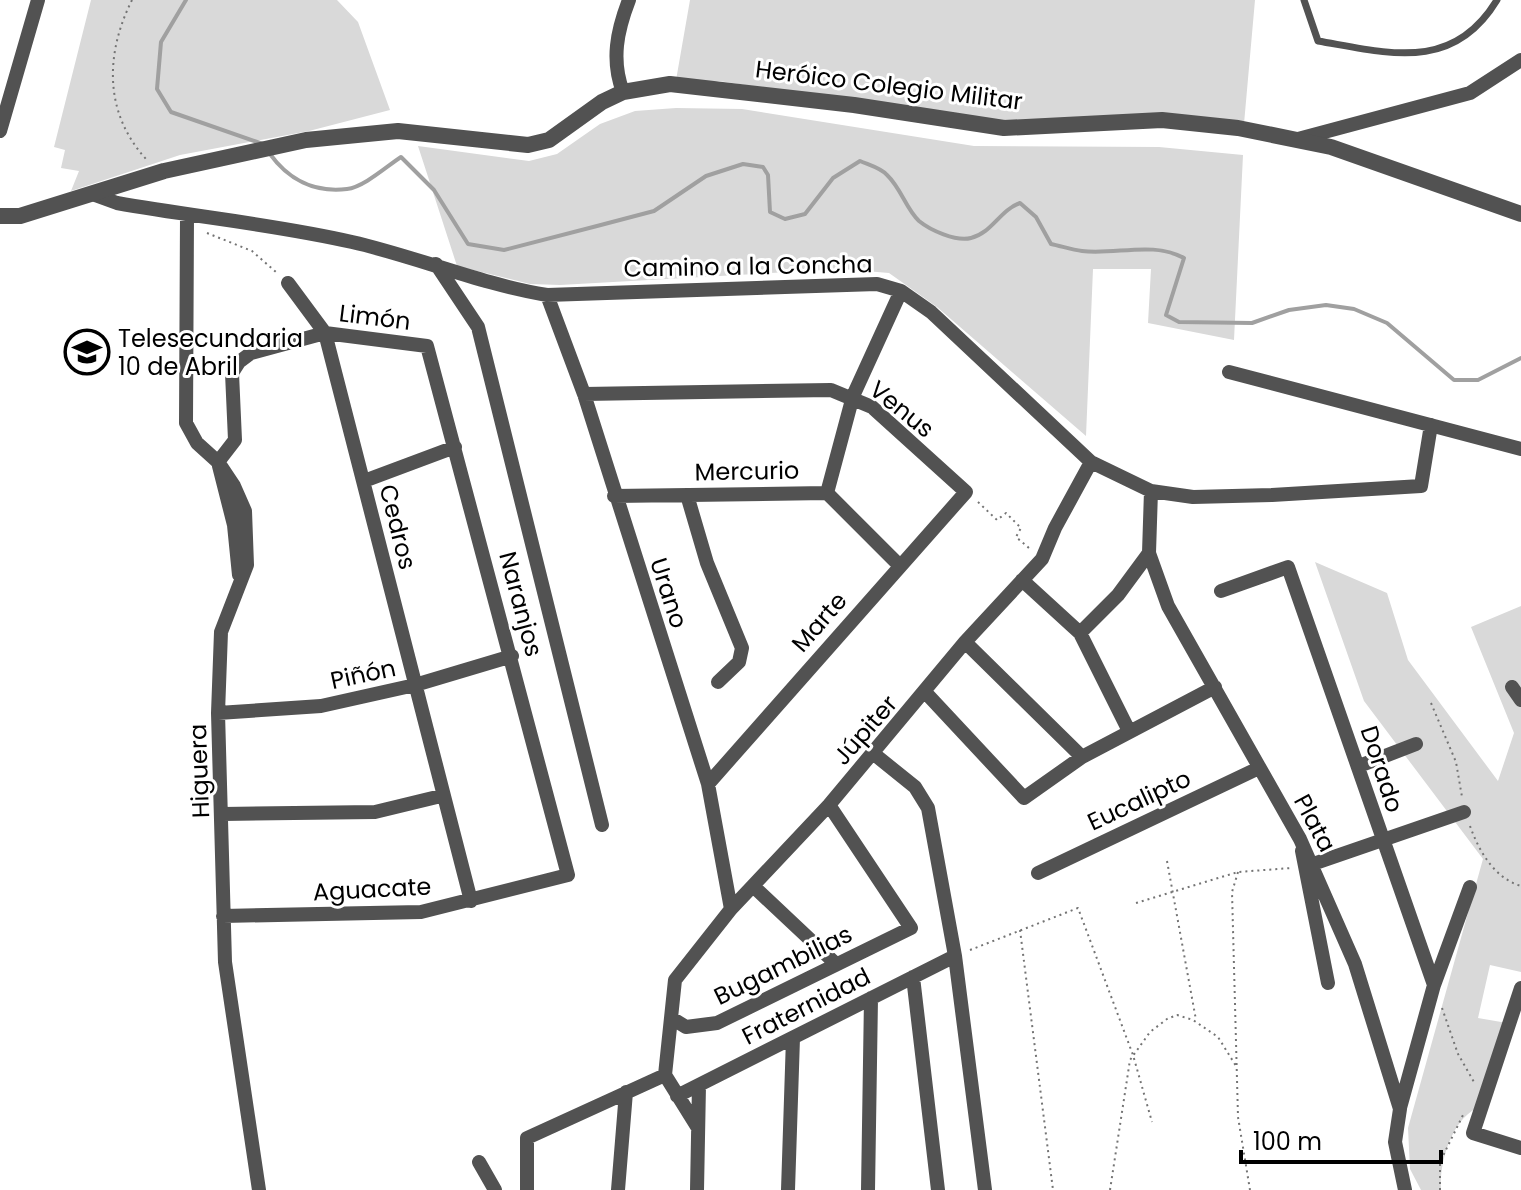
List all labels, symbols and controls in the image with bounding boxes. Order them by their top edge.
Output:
street label: Heróico Colegio Militar [754,52,1024,118]
street label: Camino a la Concha [623,247,873,285]
street label: Limón [337,296,413,338]
place label: Telesecundaria 10 de Abril [118,322,303,383]
school or university icon: Telesecundaria 10 de Abril [63,328,111,376]
street label: Venus [863,373,941,445]
street label: Mercurio [694,454,800,488]
street label: Cedros [372,481,424,573]
street label: Naranjos [491,548,551,660]
street label: Urano [642,554,696,632]
street label: Marte [784,585,854,659]
street label: Piñón [327,651,399,697]
street label: Júpiter [825,688,905,772]
street label: Dorado [1353,722,1411,816]
street label: Higuera [181,723,217,819]
street label: Eucalipto [1082,762,1196,838]
street label: Plata [1286,788,1344,858]
street label: Aguacate [312,869,432,909]
street label: Bugambilias [708,917,858,1013]
street label: Fraternidad [736,960,876,1052]
scale bar [1241,1114,1441,1164]
text: 100 m [1253,1125,1322,1158]

